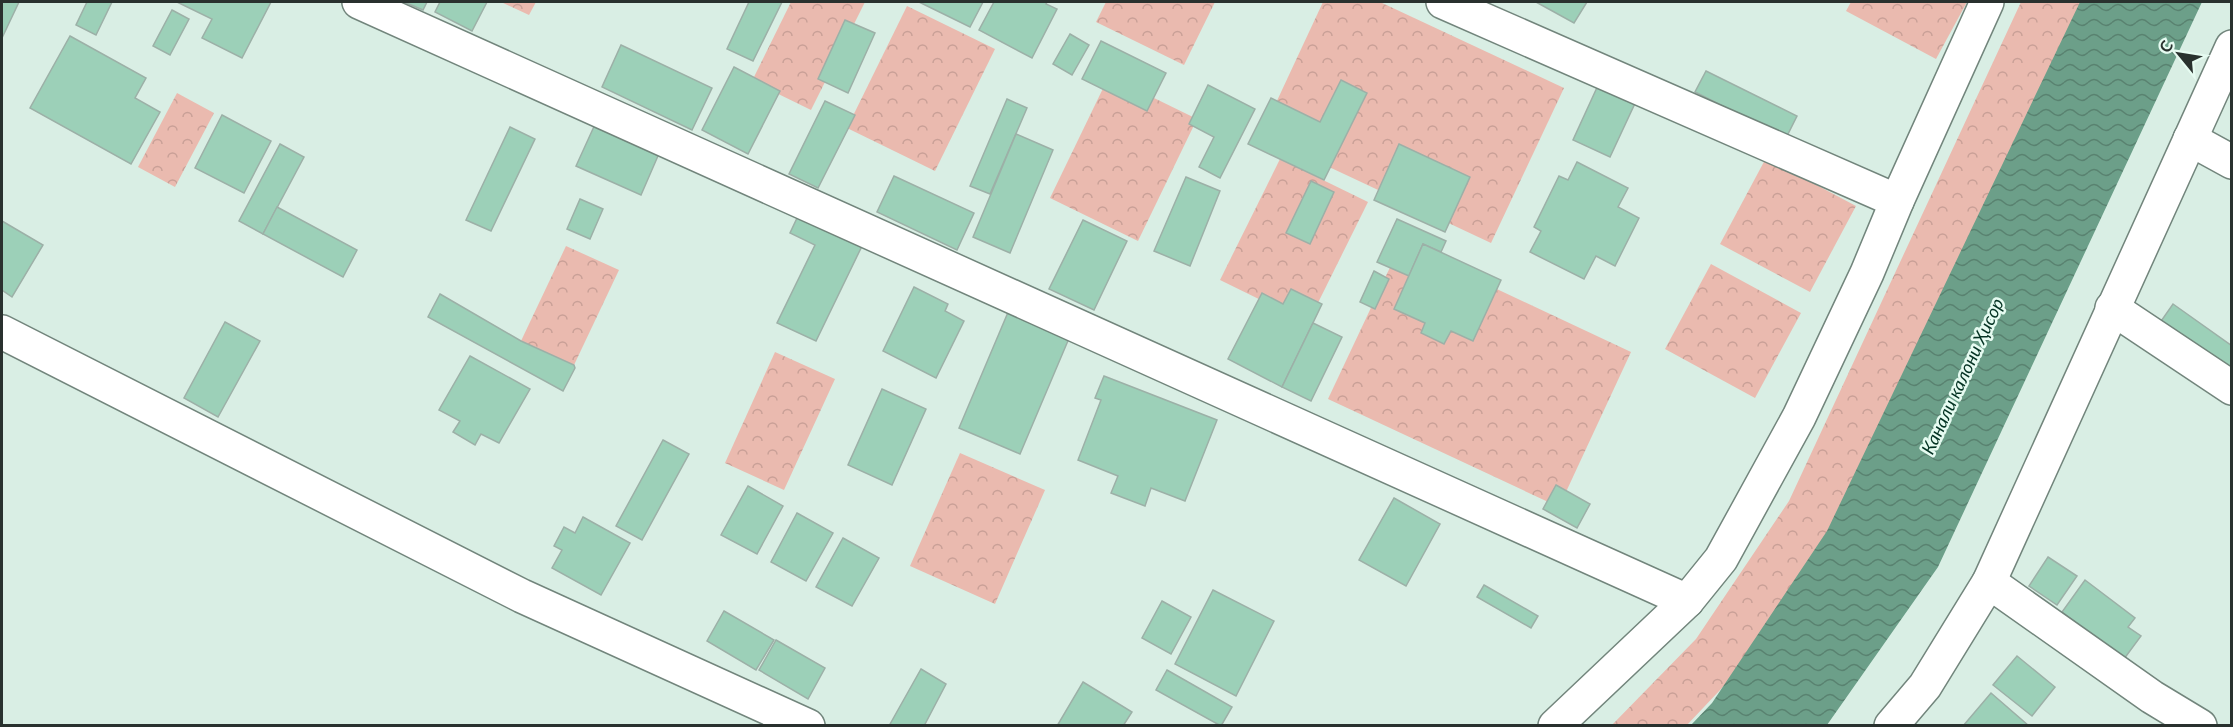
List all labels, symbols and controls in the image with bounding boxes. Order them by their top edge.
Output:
north arrow [2149,24,2209,84]
text: С [2155,37,2177,56]
water label: Канали калони Ҳисор [1916,294,2008,458]

